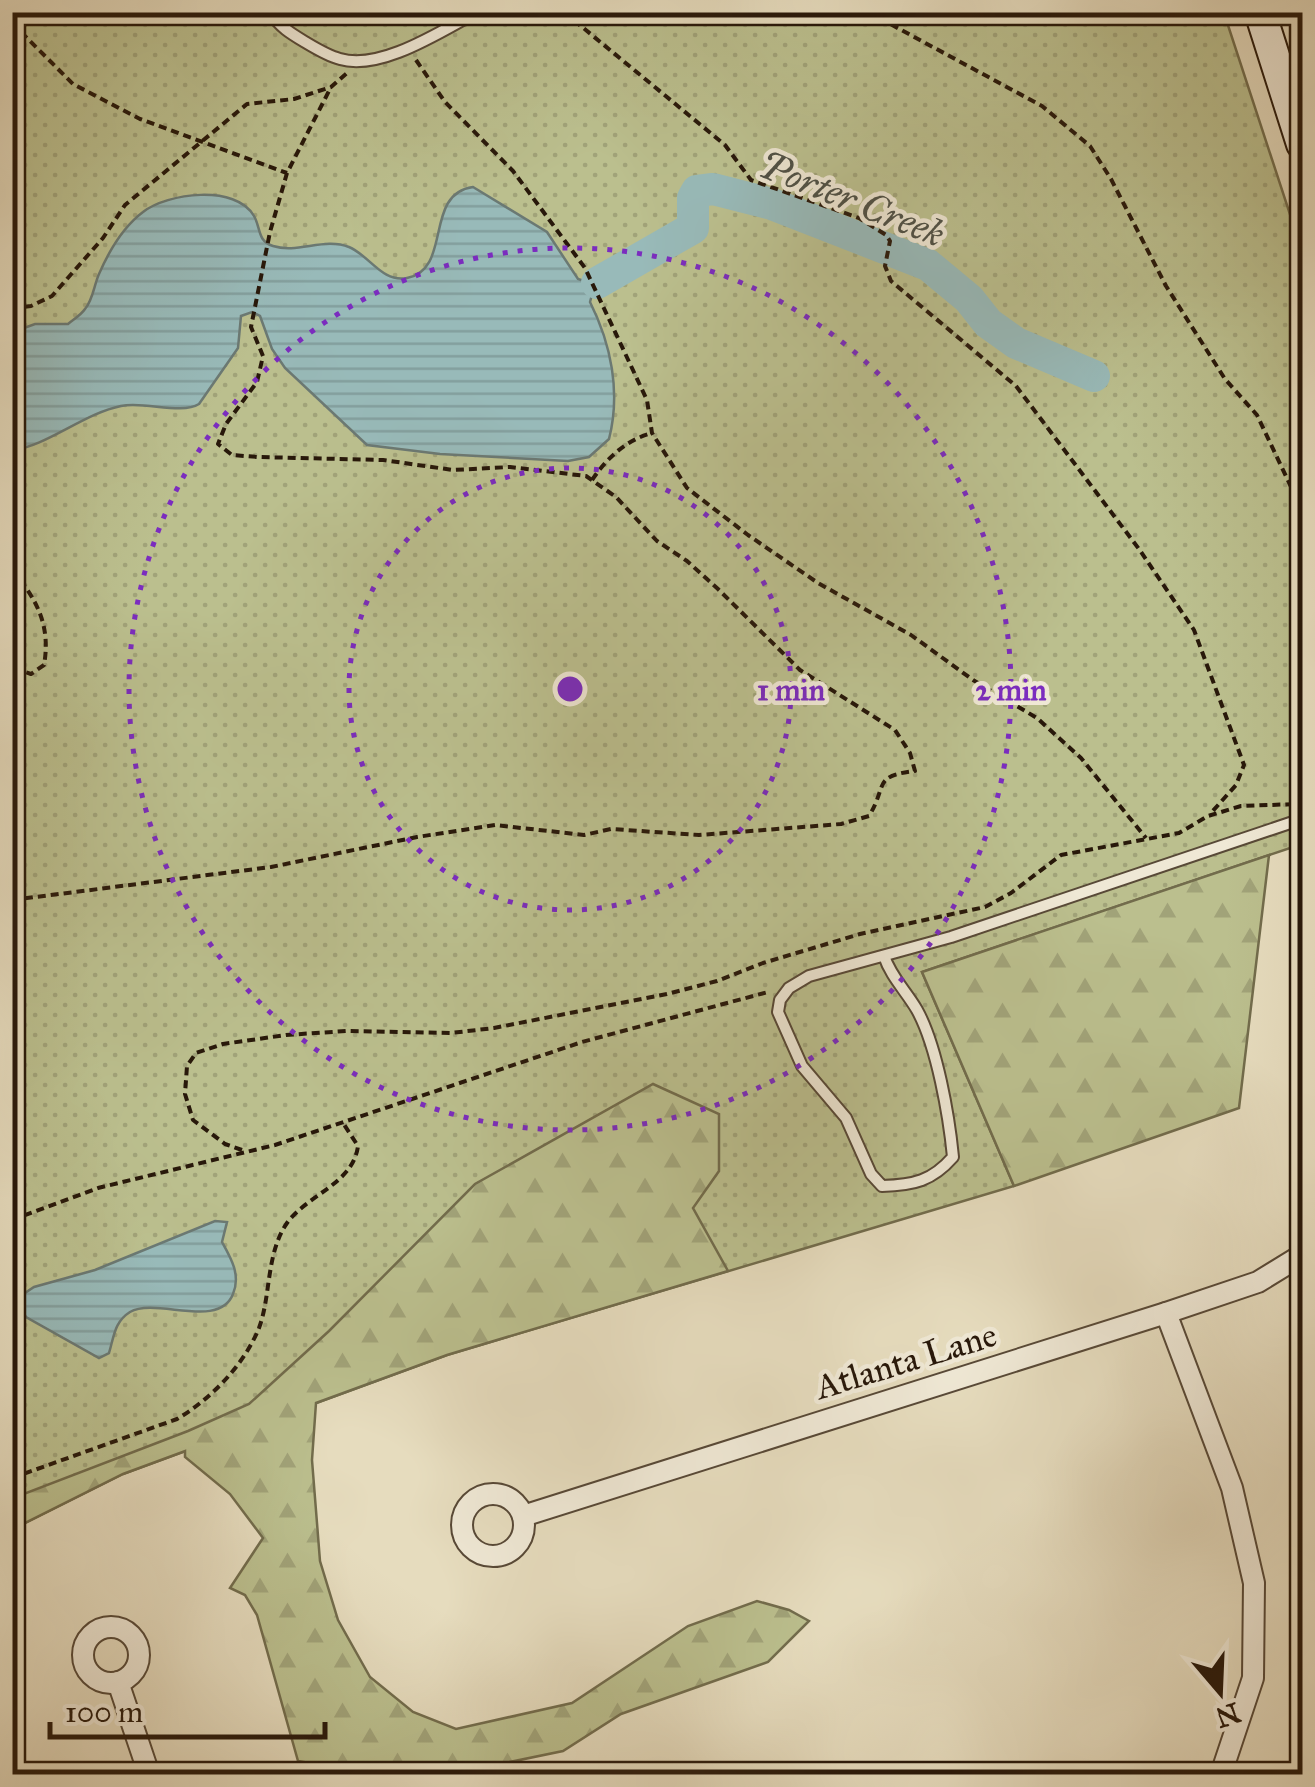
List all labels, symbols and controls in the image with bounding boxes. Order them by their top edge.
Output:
water label: Porter Creek [753,141,951,257]
centre of rings [552,671,588,707]
text: 1 min [757,672,826,708]
text: 2 min [976,672,1047,708]
street label: Atlanta Lane [808,1313,1002,1410]
north arrow [1170,1642,1270,1742]
scale bar [50,1677,325,1739]
text: 100 m [65,1694,143,1730]
text: N [1211,1695,1245,1736]

